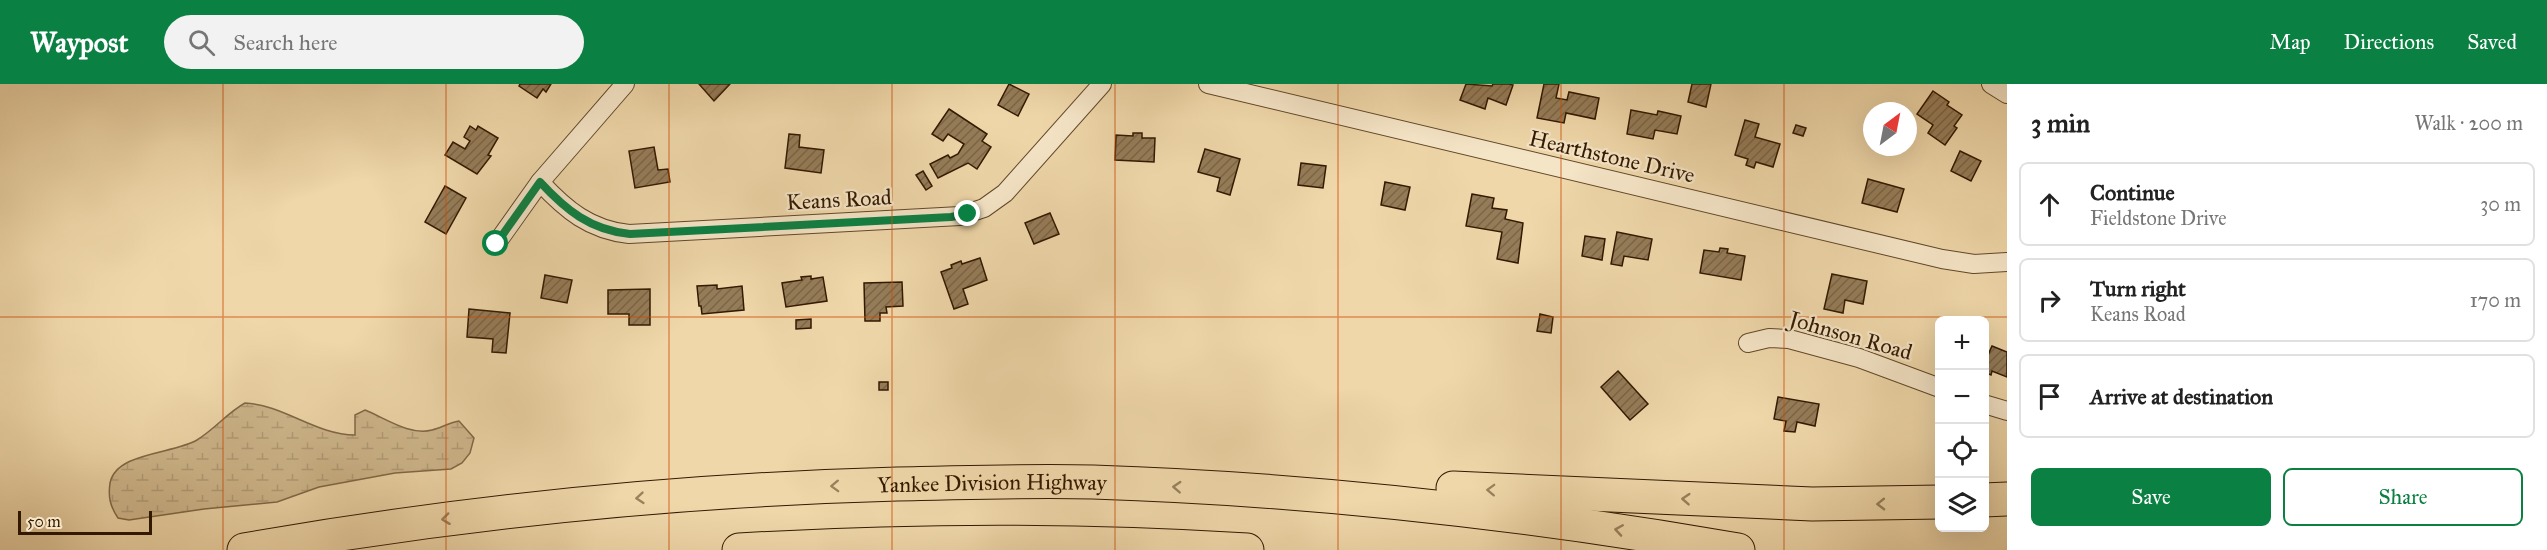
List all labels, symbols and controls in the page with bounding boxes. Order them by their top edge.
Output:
search box [164,15,584,69]
text: Waypost [30,25,128,60]
icon: search [185,26,218,59]
text: Search here [233,29,337,56]
text: Map [2270,29,2311,55]
text: Directions [2344,29,2434,55]
text: Saved [2467,29,2517,55]
north arrow [1863,102,1917,156]
text: 3 min [2031,107,2090,139]
text: Walk · 200 m [2415,111,2523,135]
street label: Hearthstone Drive [1526,124,1697,189]
text: Continue [2090,179,2175,206]
street label: Keans Road [786,183,892,216]
icon: ahead [2033,188,2066,221]
text: 30 m [2480,192,2521,216]
route end [954,200,980,226]
text: Fieldstone Drive [2090,206,2227,230]
route start [482,230,508,256]
text: Turn right [2090,275,2186,302]
icon: right [2033,284,2066,317]
text: 170 m [2470,288,2521,312]
text: Keans Road [2090,302,2186,326]
street label: Johnson Road [1784,305,1915,366]
map controls [1935,316,1989,532]
button: + [1935,316,1989,370]
button: − [1935,370,1989,424]
icon: arrive [2033,380,2066,413]
text: Arrive at destination [2090,383,2273,410]
button: locate [1935,424,1989,478]
street label: Yankee Division Highway [877,468,1108,499]
button: Save [2031,468,2271,526]
button: Share [2283,468,2523,526]
button: layers [1935,478,1989,532]
one-way arrow [830,480,839,493]
one-way arrow [1172,480,1181,493]
one-way arrow [1487,483,1496,496]
one-way arrow [636,491,645,504]
one-way arrow [1682,493,1691,506]
one-way arrow [1877,497,1886,510]
scale bar [18,508,152,536]
text: 50 m [27,512,61,531]
one-way arrow [442,513,451,525]
one-way arrow [1614,524,1624,537]

